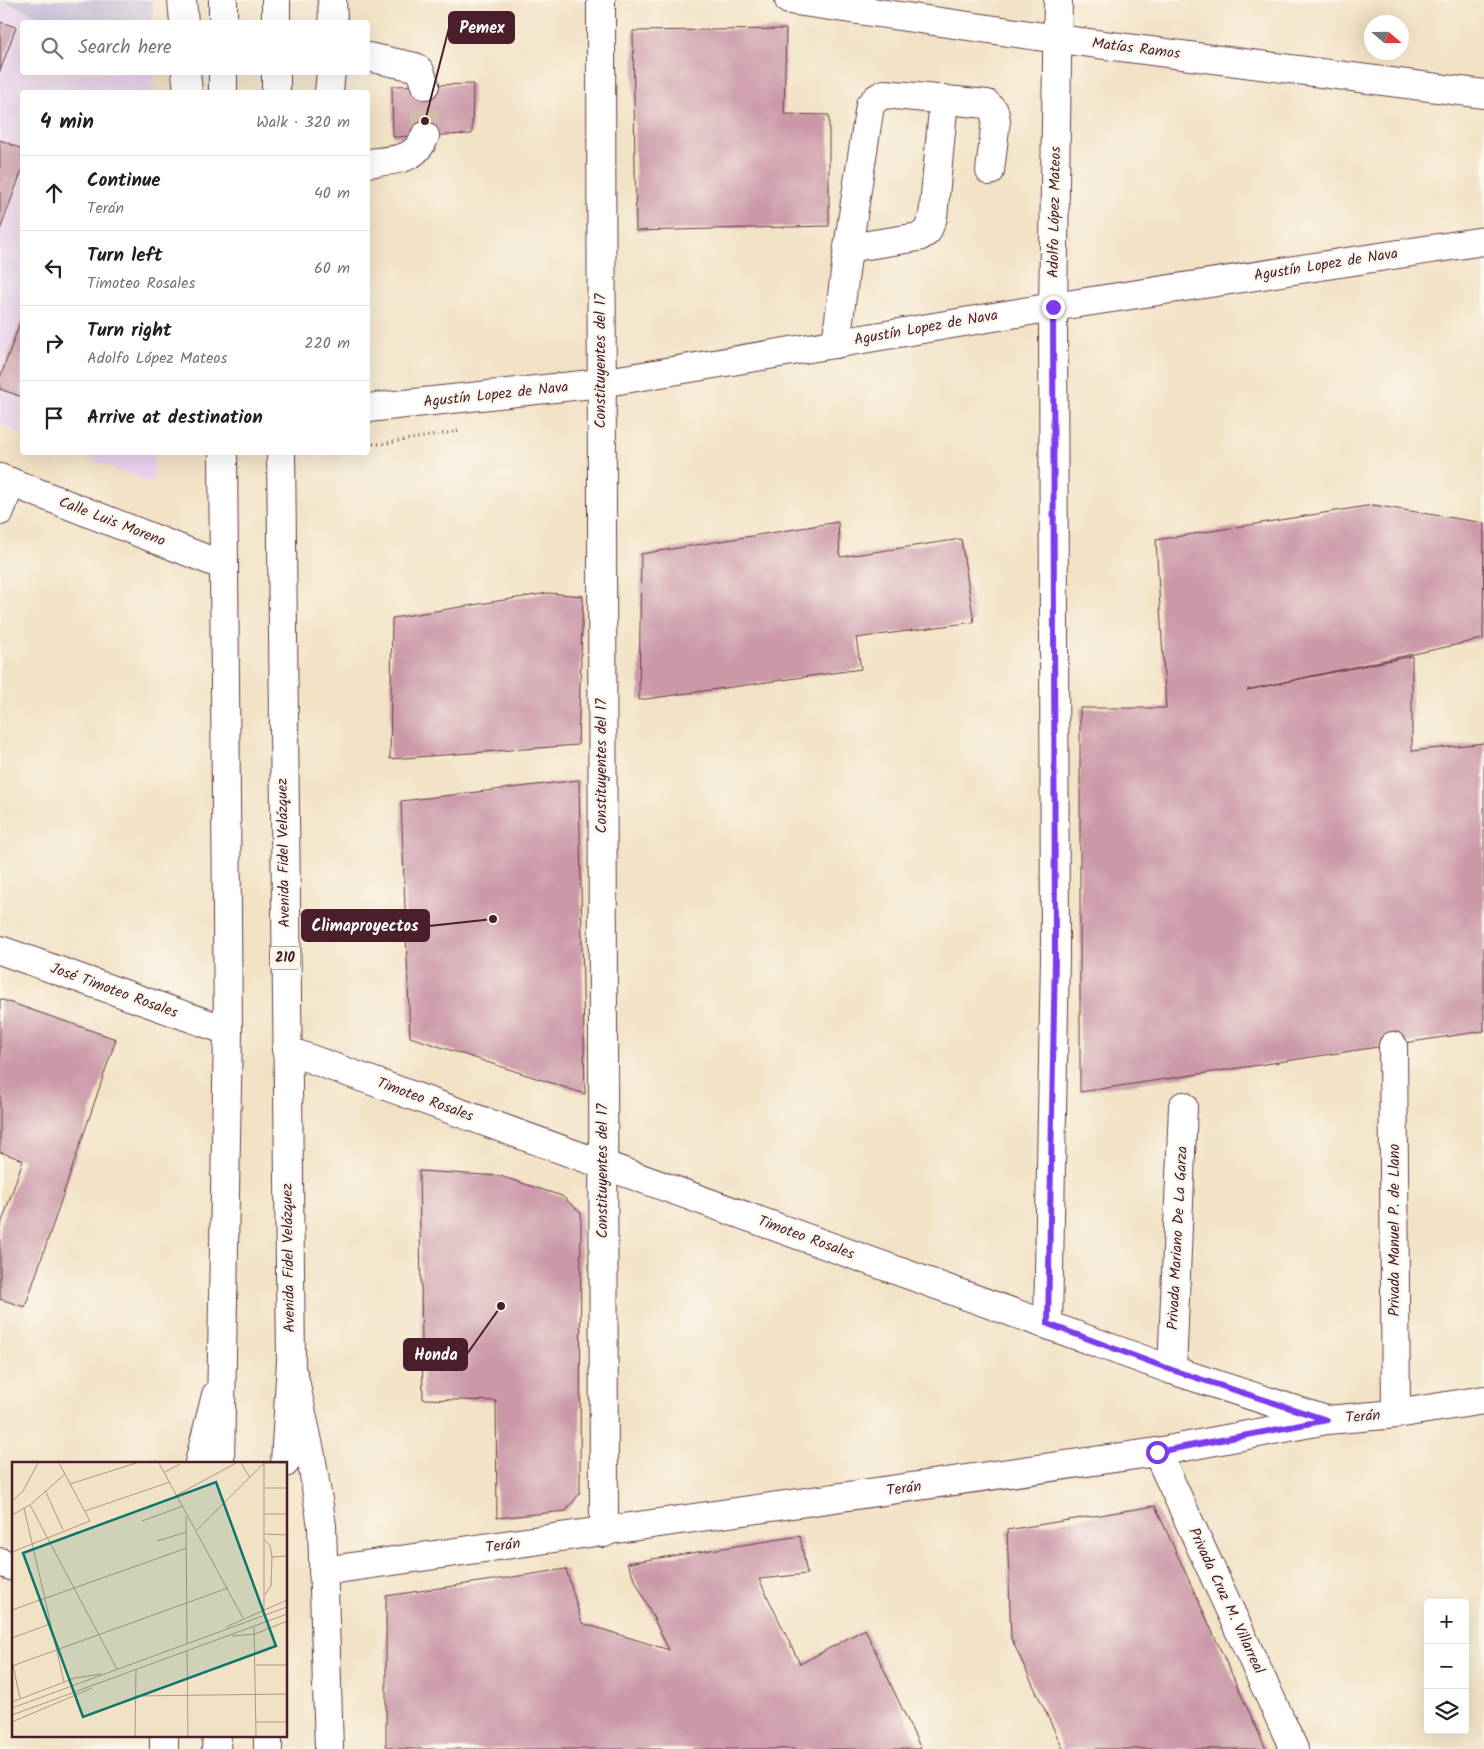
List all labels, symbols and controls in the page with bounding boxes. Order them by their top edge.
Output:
callout: Pemex [449,12,514,43]
north arrow [1364,15,1409,60]
text: Pemex [459,16,505,41]
search box [20,20,370,75]
street label: Matías Ramos [1091,32,1182,66]
text: Search here [78,33,172,63]
icon: search [38,34,66,62]
text: 4 min [40,106,94,139]
text: Walk · 320 m [256,110,350,135]
street label: Adolfo López Mateos [1042,145,1068,278]
text: Continue [87,166,160,196]
icon: ahead [40,179,68,207]
text: 40 m [314,181,350,206]
text: Terán [87,196,124,221]
text: Turn left [87,241,162,271]
street label: Agustín Lopez de Nava [1252,242,1400,288]
icon: left [40,254,68,282]
text: 60 m [314,256,350,281]
text: Timoteo Rosales [87,271,195,296]
street label: Constituyentes del 17 [589,292,613,428]
route end [1042,296,1065,319]
street label: Agustín Lopez de Nava [852,304,1000,352]
text: Turn right [87,316,172,346]
icon: right [40,329,68,357]
text: 220 m [304,331,350,356]
text: Adolfo López Mateos [87,346,227,371]
street label: Agustín Lopez de Nava [422,375,570,415]
text: Arrive at destination [87,403,263,433]
icon: arrive [40,404,68,432]
street label: Calle Luis Moreno [55,491,169,553]
street label: Constituyentes del 17 [590,697,614,833]
street label: Avenida Fidel Velázquez [271,778,297,928]
callout: Climaproyectos [302,910,429,941]
text: Climaproyectos [311,914,419,939]
road number: 210 [270,946,300,970]
street label: José Timoteo Rosales [47,957,182,1025]
street label: Timoteo Rosales [373,1071,477,1129]
street label: Constituyentes del 17 [591,1102,615,1238]
street label: Privada Manuel P. de Llano [1383,1143,1407,1316]
street label: Privada Mariano De La Garza [1161,1145,1195,1331]
street label: Avenida Fidel Velázquez [276,1183,302,1333]
street label: Timoteo Rosales [754,1209,858,1267]
callout: Honda [404,1339,467,1370]
text: Honda [414,1343,458,1368]
street label: Terán [1345,1404,1381,1430]
route start [1146,1441,1169,1464]
inset map [12,1462,288,1736]
street label: Terán [885,1475,923,1503]
street label: Privada Cruz M. Villarreal [1182,1524,1271,1678]
street label: Terán [484,1532,522,1560]
map controls [1424,1599,1469,1734]
button: + [1424,1599,1469,1644]
button: − [1424,1644,1469,1689]
button: layers [1424,1689,1469,1734]

